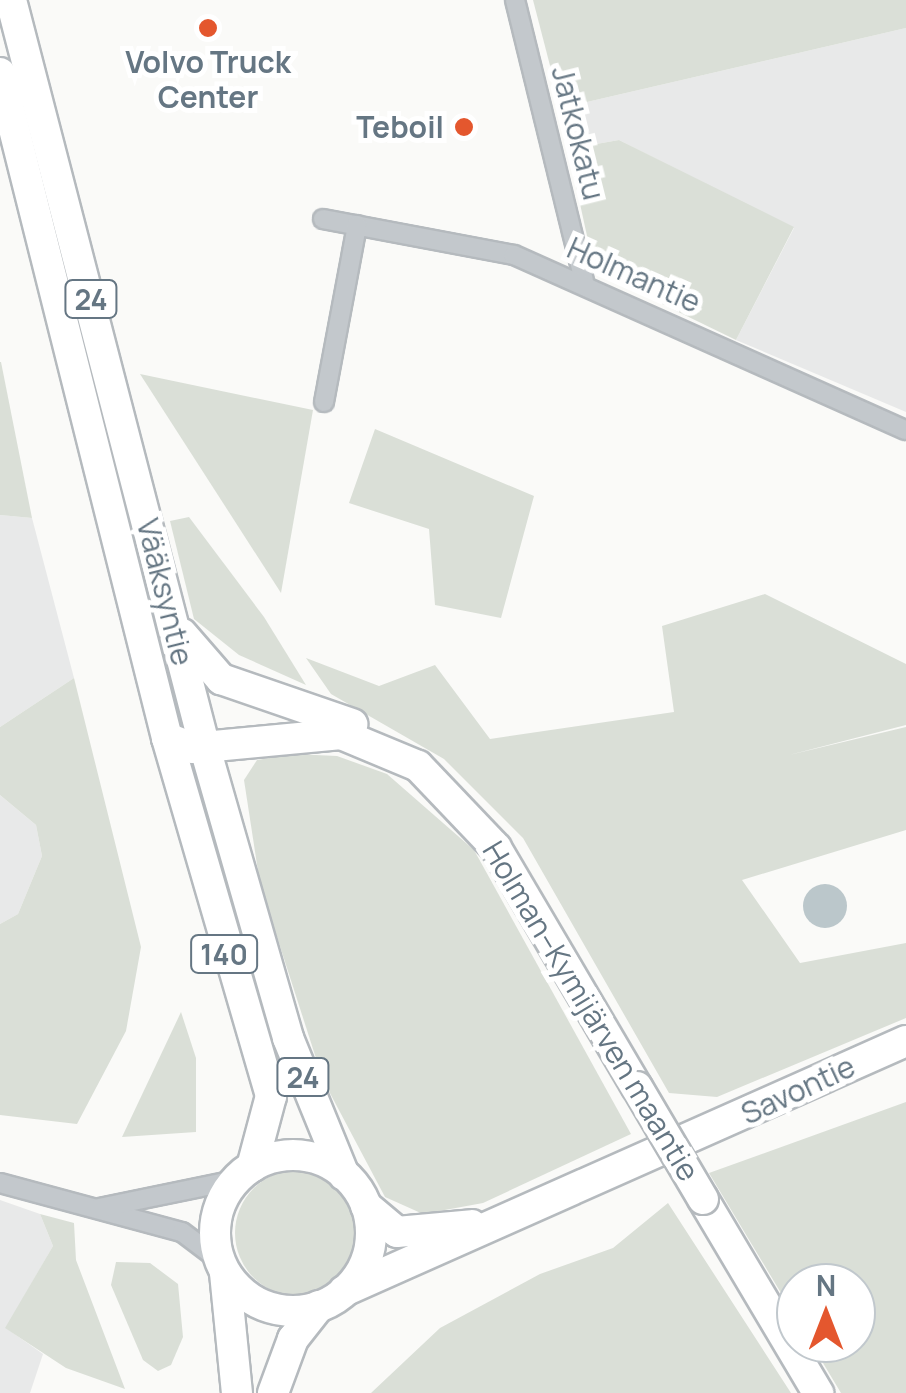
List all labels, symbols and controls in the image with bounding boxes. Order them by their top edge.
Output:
marker: Volvo Truck Center [197,17,219,39]
place label: Volvo Truck Center [125,44,291,114]
street label: Jatkokatu [544,63,612,203]
place label: Teboil [356,109,444,145]
marker: Teboil [453,116,475,138]
street label: Holmantie [562,230,706,320]
road number: 24 [64,276,118,322]
street label: Vääksyntie [129,515,201,669]
street label: Holman–Kymijärven maantie [475,835,707,1187]
road number: 140 [189,931,259,977]
street label: Savontie [735,1048,861,1132]
road number: 24 [276,1054,330,1100]
north arrow [776,1263,876,1363]
text: N [816,1266,836,1304]

